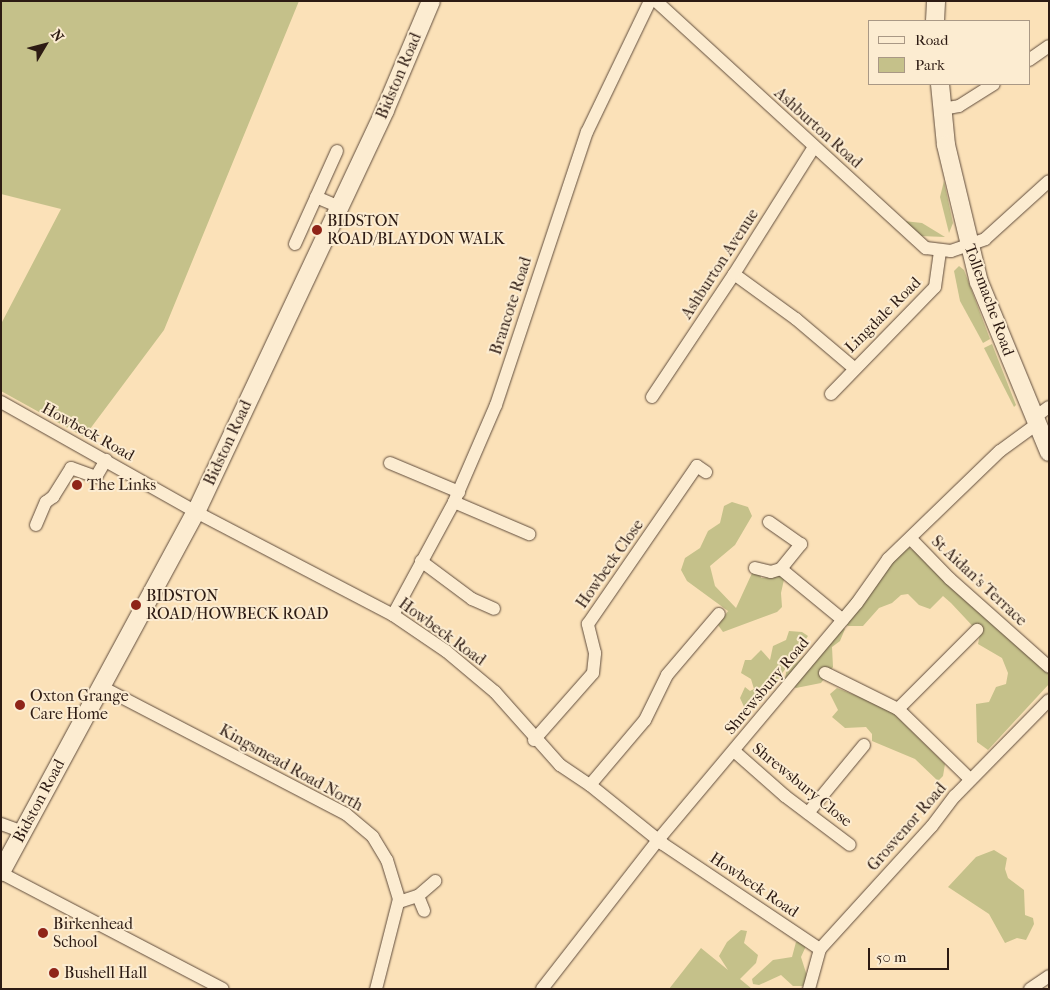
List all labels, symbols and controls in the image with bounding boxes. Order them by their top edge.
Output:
north arrow [20,20,70,70]
legend [868,20,1030,85]
text: N [47,26,67,45]
street label: Bidston Road [372,30,426,122]
text: Road [915,31,948,49]
text: Park [915,56,945,74]
street label: Ashburton Road [770,84,866,172]
street label: Ashburton Avenue [677,205,763,323]
place label: BIDSTON ROAD/BLAYDON WALK [327,211,505,249]
marker: BIDSTON ROAD/BLAYDON WALK [311,224,323,236]
street label: Tollemache Road [960,242,1018,358]
street label: Brancote Road [486,255,536,357]
street label: Lingdale Road [841,273,925,357]
street label: Bidston Road [200,397,256,489]
street label: Howbeck Road [38,399,138,465]
place label: The Links [87,475,156,495]
marker: The Links [71,479,83,491]
street label: Howbeck Close [572,516,648,612]
street label: St Aidan's Terrace [927,532,1031,630]
place label: BIDSTON ROAD/HOWBECK ROAD [146,586,328,624]
street label: Howbeck Road [395,594,489,670]
marker: BIDSTON ROAD/HOWBECK ROAD [130,599,142,611]
street label: Shrewsbury Road [721,633,813,739]
place label: Oxton Grange Care Home [30,686,129,724]
marker: Oxton Grange Care Home [14,699,26,711]
street label: Kingsmead Road North [216,721,366,815]
street label: Shrewsbury Close [748,739,856,831]
street label: Bidston Road [9,756,69,846]
street label: Grosvenor Road [863,779,951,875]
street label: Howbeck Road [706,848,802,922]
place label: Birkenhead School [53,914,133,952]
marker: Birkenhead School [37,927,49,939]
scale bar [870,938,951,970]
text: 50 m [876,948,906,966]
place label: Bushell Hall [64,963,147,983]
marker: Bushell Hall [48,967,60,979]

